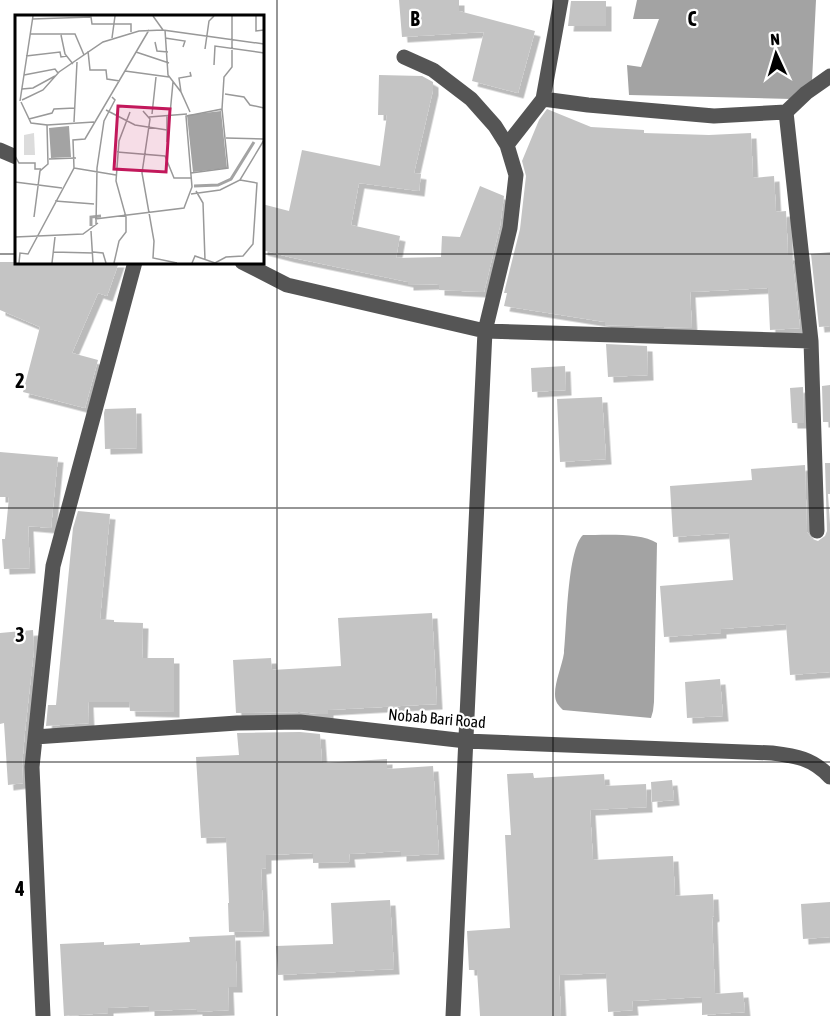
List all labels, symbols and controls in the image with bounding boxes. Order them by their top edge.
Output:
text: B [410,7,420,30]
text: C [688,7,697,30]
inset map [15,15,264,264]
north arrow [746,24,806,84]
text: N [770,30,780,48]
text: 2 [15,369,25,392]
text: 3 [15,623,25,646]
street label: Nobab Bari Road [387,705,487,731]
text: 4 [14,877,25,900]

